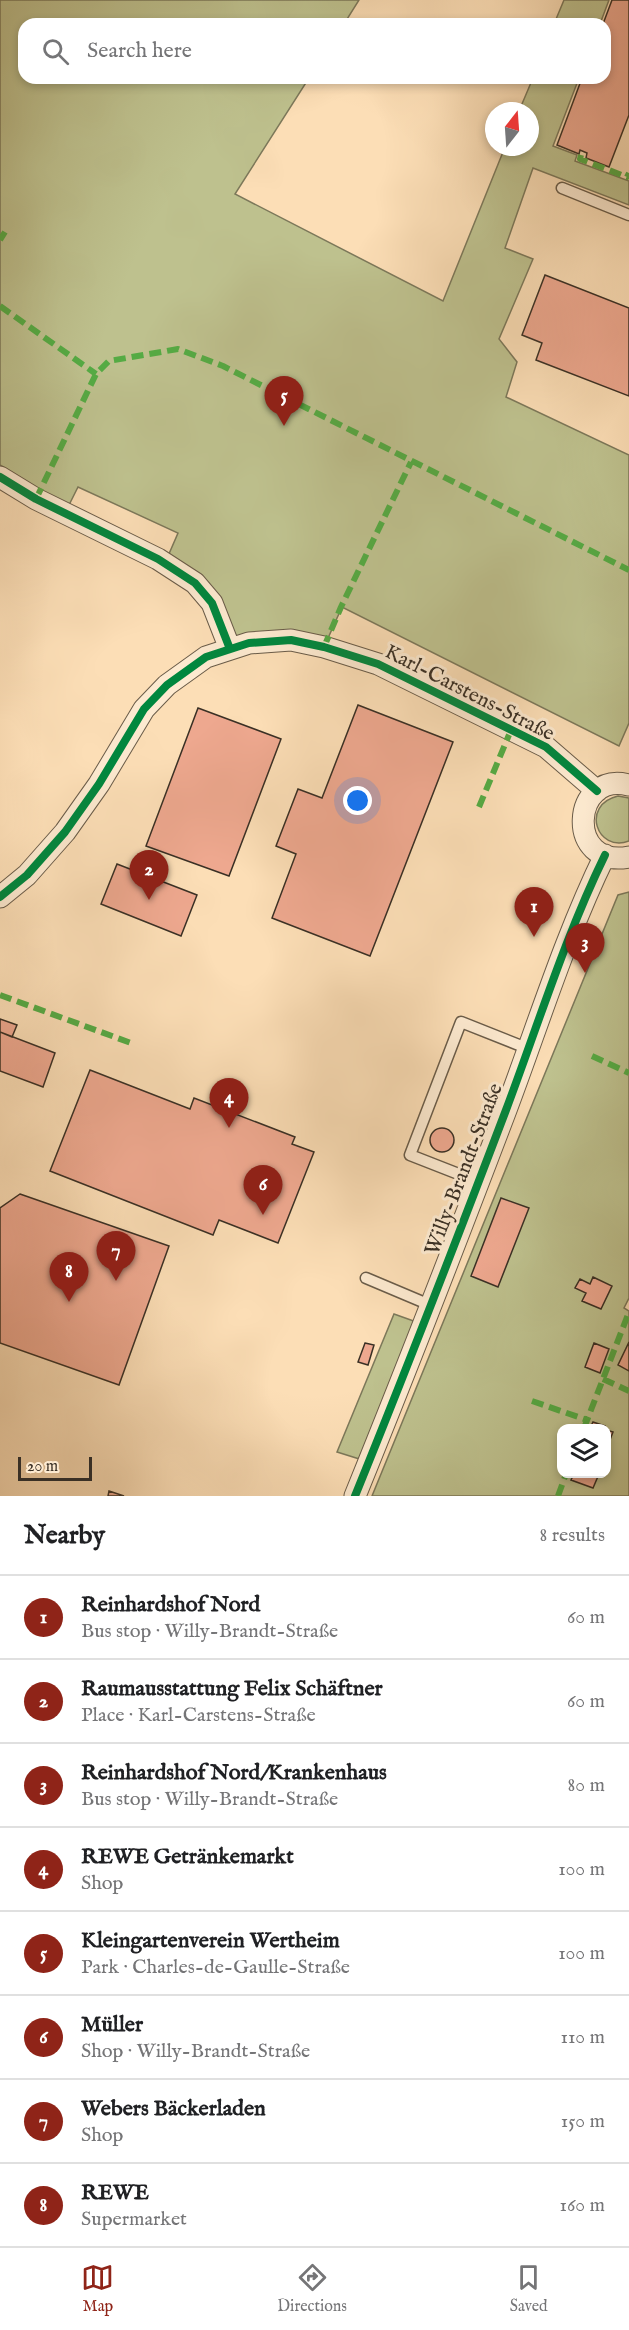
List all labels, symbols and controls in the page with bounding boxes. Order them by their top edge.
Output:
search box [18,18,611,84]
icon: search [39,35,72,68]
text: Search here [87,37,192,65]
north arrow [485,102,539,156]
pin: 5 [264,376,304,426]
street label: Karl-Carstens-Straße [380,639,559,748]
your location [343,786,372,815]
pin: 2 [130,850,168,900]
pin: 1 [514,888,554,937]
pin: 3 [566,924,604,973]
pin: 4 [210,1078,248,1128]
street label: Willy-Brandt-Straße [419,1079,510,1259]
pin: 6 [244,1166,282,1215]
pin: 7 [96,1232,136,1281]
pin: 8 [50,1252,88,1302]
map controls [557,1424,611,1478]
button: layers [557,1424,611,1478]
scale bar [18,1454,92,1482]
text: 20 m [27,1457,58,1477]
text: Nearby [24,1519,105,1552]
text: 8 results [539,1523,605,1548]
text: Reinhardshof Nord [81,1591,260,1619]
text: 1 [40,1605,47,1630]
text: 60 m [567,1605,605,1630]
text: Bus stop · Willy-Brandt-Straße [81,1619,338,1644]
text: Raumausstattung Felix Schäftner [81,1675,383,1703]
text: 2 [39,1689,48,1714]
text: 60 m [567,1689,605,1714]
text: Place · Karl-Carstens-Straße [81,1703,316,1728]
text: Reinhardshof Nord/Krankenhaus [81,1759,387,1787]
text: 3 [40,1773,47,1798]
text: 80 m [568,1773,605,1798]
text: Bus stop · Willy-Brandt-Straße [81,1787,338,1812]
text: REWE Getränkemarkt [81,1843,294,1871]
text: 4 [39,1857,48,1882]
text: 100 m [558,1857,605,1882]
text: Shop [81,1871,123,1896]
text: Kleingartenverein Wertheim [81,1927,340,1955]
text: 5 [40,1941,47,1966]
text: 100 m [558,1941,605,1966]
text: Park · Charles-de-Gaulle-Straße [81,1955,350,1980]
text: Müller [81,2011,143,2039]
text: 6 [39,2025,48,2050]
text: 110 m [561,2025,605,2050]
text: Shop · Willy-Brandt-Straße [81,2039,310,2064]
text: Webers Bäckerladen [81,2095,266,2123]
text: 7 [39,2109,48,2134]
text: 150 m [561,2109,605,2134]
text: Shop [81,2123,123,2148]
text: REWE [81,2179,149,2207]
text: 8 [40,2193,47,2218]
text: 160 m [559,2193,605,2218]
text: Supermarket [81,2207,187,2232]
tab: Map [81,2261,114,2317]
tab: Directions [277,2261,347,2317]
tab: Saved [510,2261,548,2317]

